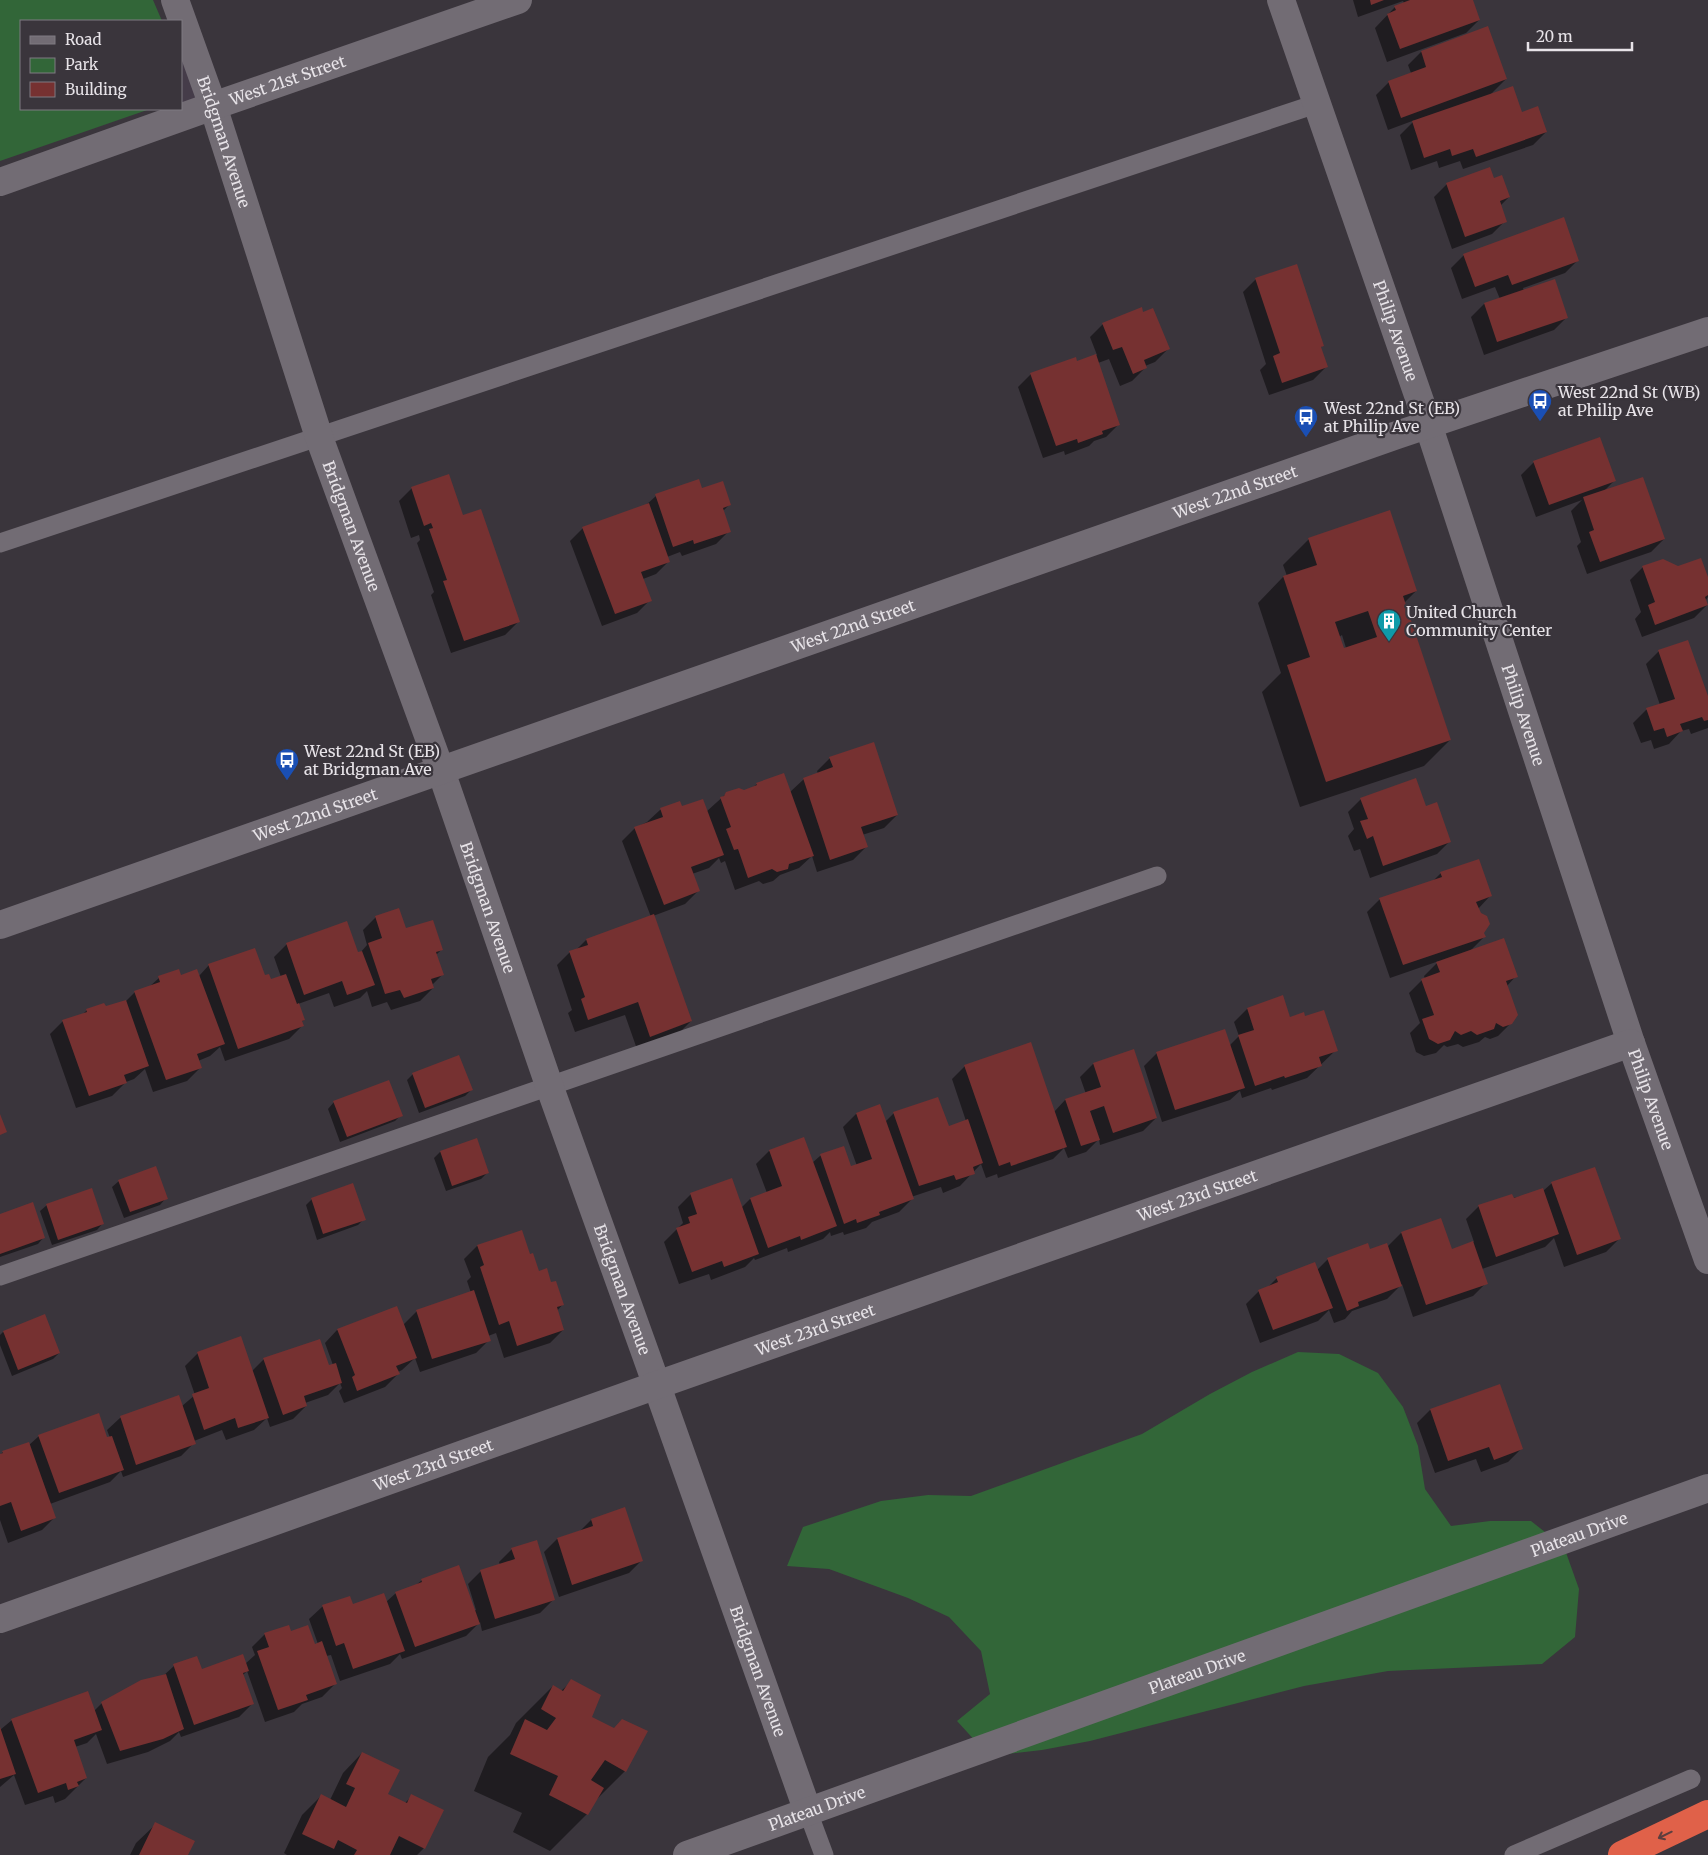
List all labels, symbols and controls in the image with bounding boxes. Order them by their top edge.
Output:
legend [20,20,182,110]
scale bar [1528,20,1632,52]
text: 20 m [1536,27,1573,46]
text: Road [65,30,101,49]
street label: West 21st Street [226,50,349,110]
text: Park [65,55,99,74]
street label: Bridgman Avenue [193,73,255,210]
text: Building [65,80,127,99]
street label: Philip Avenue [1369,278,1422,384]
place label: West 22nd St (WB) at Philip Ave [1557,382,1700,420]
bus stop icon: West 22nd St (WB) at Philip Ave [1527,388,1553,422]
place label: West 22nd St (EB) at Philip Ave [1323,398,1460,436]
bus stop icon: West 22nd St (EB) at Philip Ave [1293,404,1319,438]
street label: Bridgman Avenue [319,458,385,594]
street label: West 22nd Street [1170,461,1301,523]
street label: West 22nd Street [787,595,918,657]
place label: United Church Community Center [1406,602,1552,640]
building icon: United Church Community Center [1376,608,1402,642]
street label: Philip Avenue [1497,662,1549,768]
place label: West 22nd St (EB) at Bridgman Ave [303,741,440,779]
bus stop icon: West 22nd St (EB) at Bridgman Ave [274,747,300,781]
street label: West 22nd Street [249,783,381,846]
street label: Bridgman Avenue [456,839,520,976]
street label: Philip Avenue [1624,1046,1678,1152]
street label: West 23rd Street [1134,1165,1260,1226]
street label: Bridgman Avenue [590,1221,655,1358]
street label: West 23rd Street [752,1299,878,1360]
street label: West 23rd Street [370,1434,496,1495]
street label: Plateau Drive [1528,1508,1630,1561]
street label: Bridgman Avenue [726,1603,790,1739]
street label: Plateau Drive [1146,1645,1248,1698]
street label: Plateau Drive [766,1782,868,1835]
one-way arrow [1658,1831,1673,1840]

